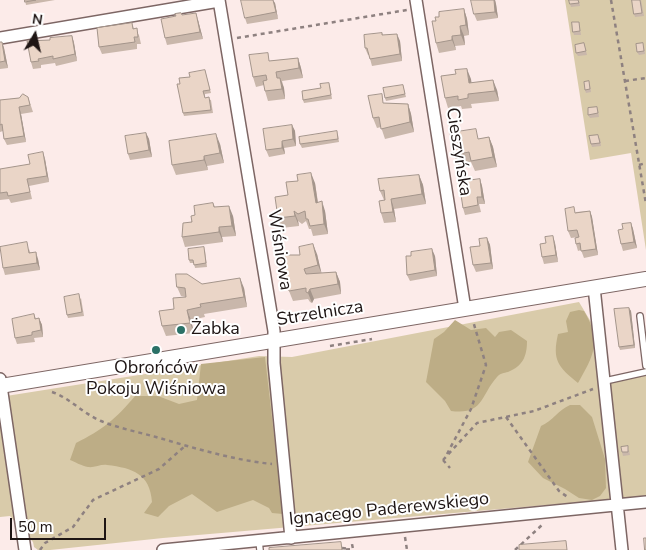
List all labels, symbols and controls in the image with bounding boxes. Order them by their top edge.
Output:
text: N [31,9,44,30]
north arrow [10,10,60,60]
street label: Cieszyńska [440,106,476,198]
street label: Wiśniowa [262,208,296,292]
street label: Strzelnicza [275,296,365,332]
place label: Żabka [191,319,240,341]
marker: Żabka [175,324,187,336]
marker: Obrońców Pokoju Wiśniowa [150,344,162,356]
place label: Obrońców Pokoju Wiśniowa [86,358,226,400]
street label: Ignacego Paderewskiego [288,489,490,531]
scale bar [12,508,109,540]
text: 50 m [18,517,53,537]

